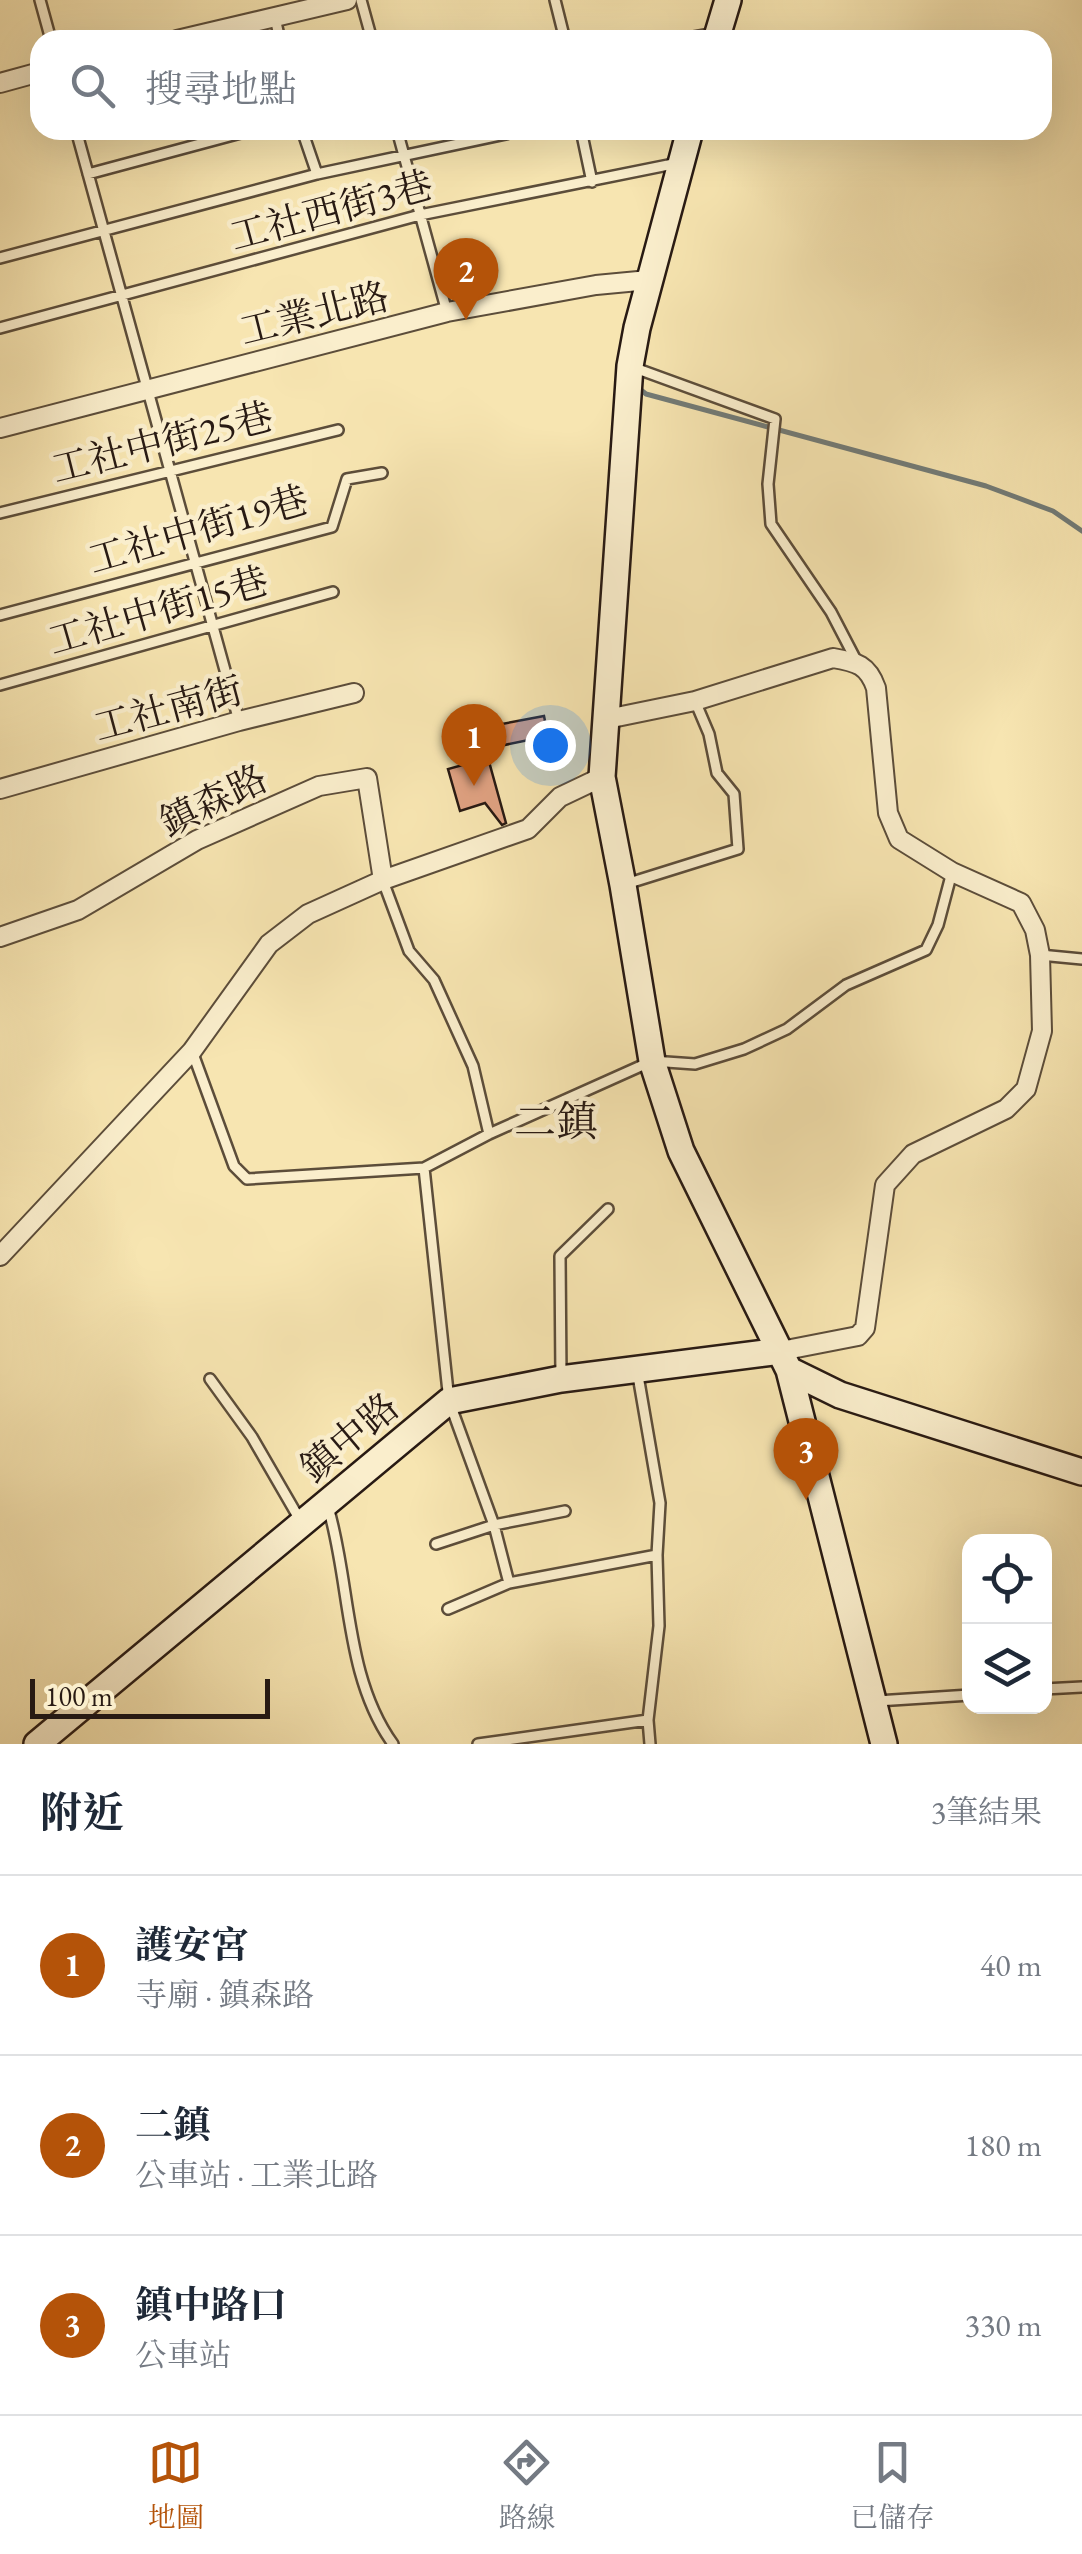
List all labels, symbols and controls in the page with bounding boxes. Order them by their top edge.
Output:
search box [30,30,1052,140]
icon: search [65,58,120,113]
text: 搜尋地點 [145,64,297,113]
street label: 工社西街3巷 [224,159,438,261]
pin: 2 [434,238,498,320]
street label: 工業北路 [234,271,394,355]
street label: 工社中街25巷 [46,391,278,493]
street label: 工社中街19巷 [82,474,314,584]
street label: 工社中街15巷 [42,555,274,665]
street label: 工社南街 [88,665,248,751]
pin: 1 [442,704,506,786]
your location [525,720,576,771]
street label: 鎮森路 [151,753,275,847]
district label: 二鎮 [514,1094,598,1149]
street label: 鎮中路 [290,1382,408,1492]
pin: 3 [774,1418,838,1500]
map controls [962,1534,1052,1714]
button: locate [962,1534,1052,1624]
button: layers [962,1624,1052,1714]
scale bar [30,1674,270,1718]
text: 100 m [45,1678,113,1714]
text: 附近 [40,1785,124,1840]
text: 3筆結果 [931,1791,1042,1833]
text: 護安宮 [135,1920,249,1969]
text: 1 [64,1944,81,1986]
text: 40 m [980,1944,1042,1986]
text: 寺廟 · 鎮森路 [135,1974,314,2016]
text: 二鎮 [135,2100,211,2149]
text: 2 [64,2124,81,2166]
text: 180 m [965,2124,1042,2166]
text: 公車站 · 工業北路 [135,2154,378,2196]
text: 鎮中路口 [135,2280,287,2329]
text: 3 [64,2304,81,2346]
text: 330 m [965,2304,1042,2346]
text: 公車站 [135,2334,231,2376]
tab: 地圖 [148,2435,204,2535]
tab: 路線 [499,2435,555,2535]
tab: 已儲存 [850,2435,934,2535]

